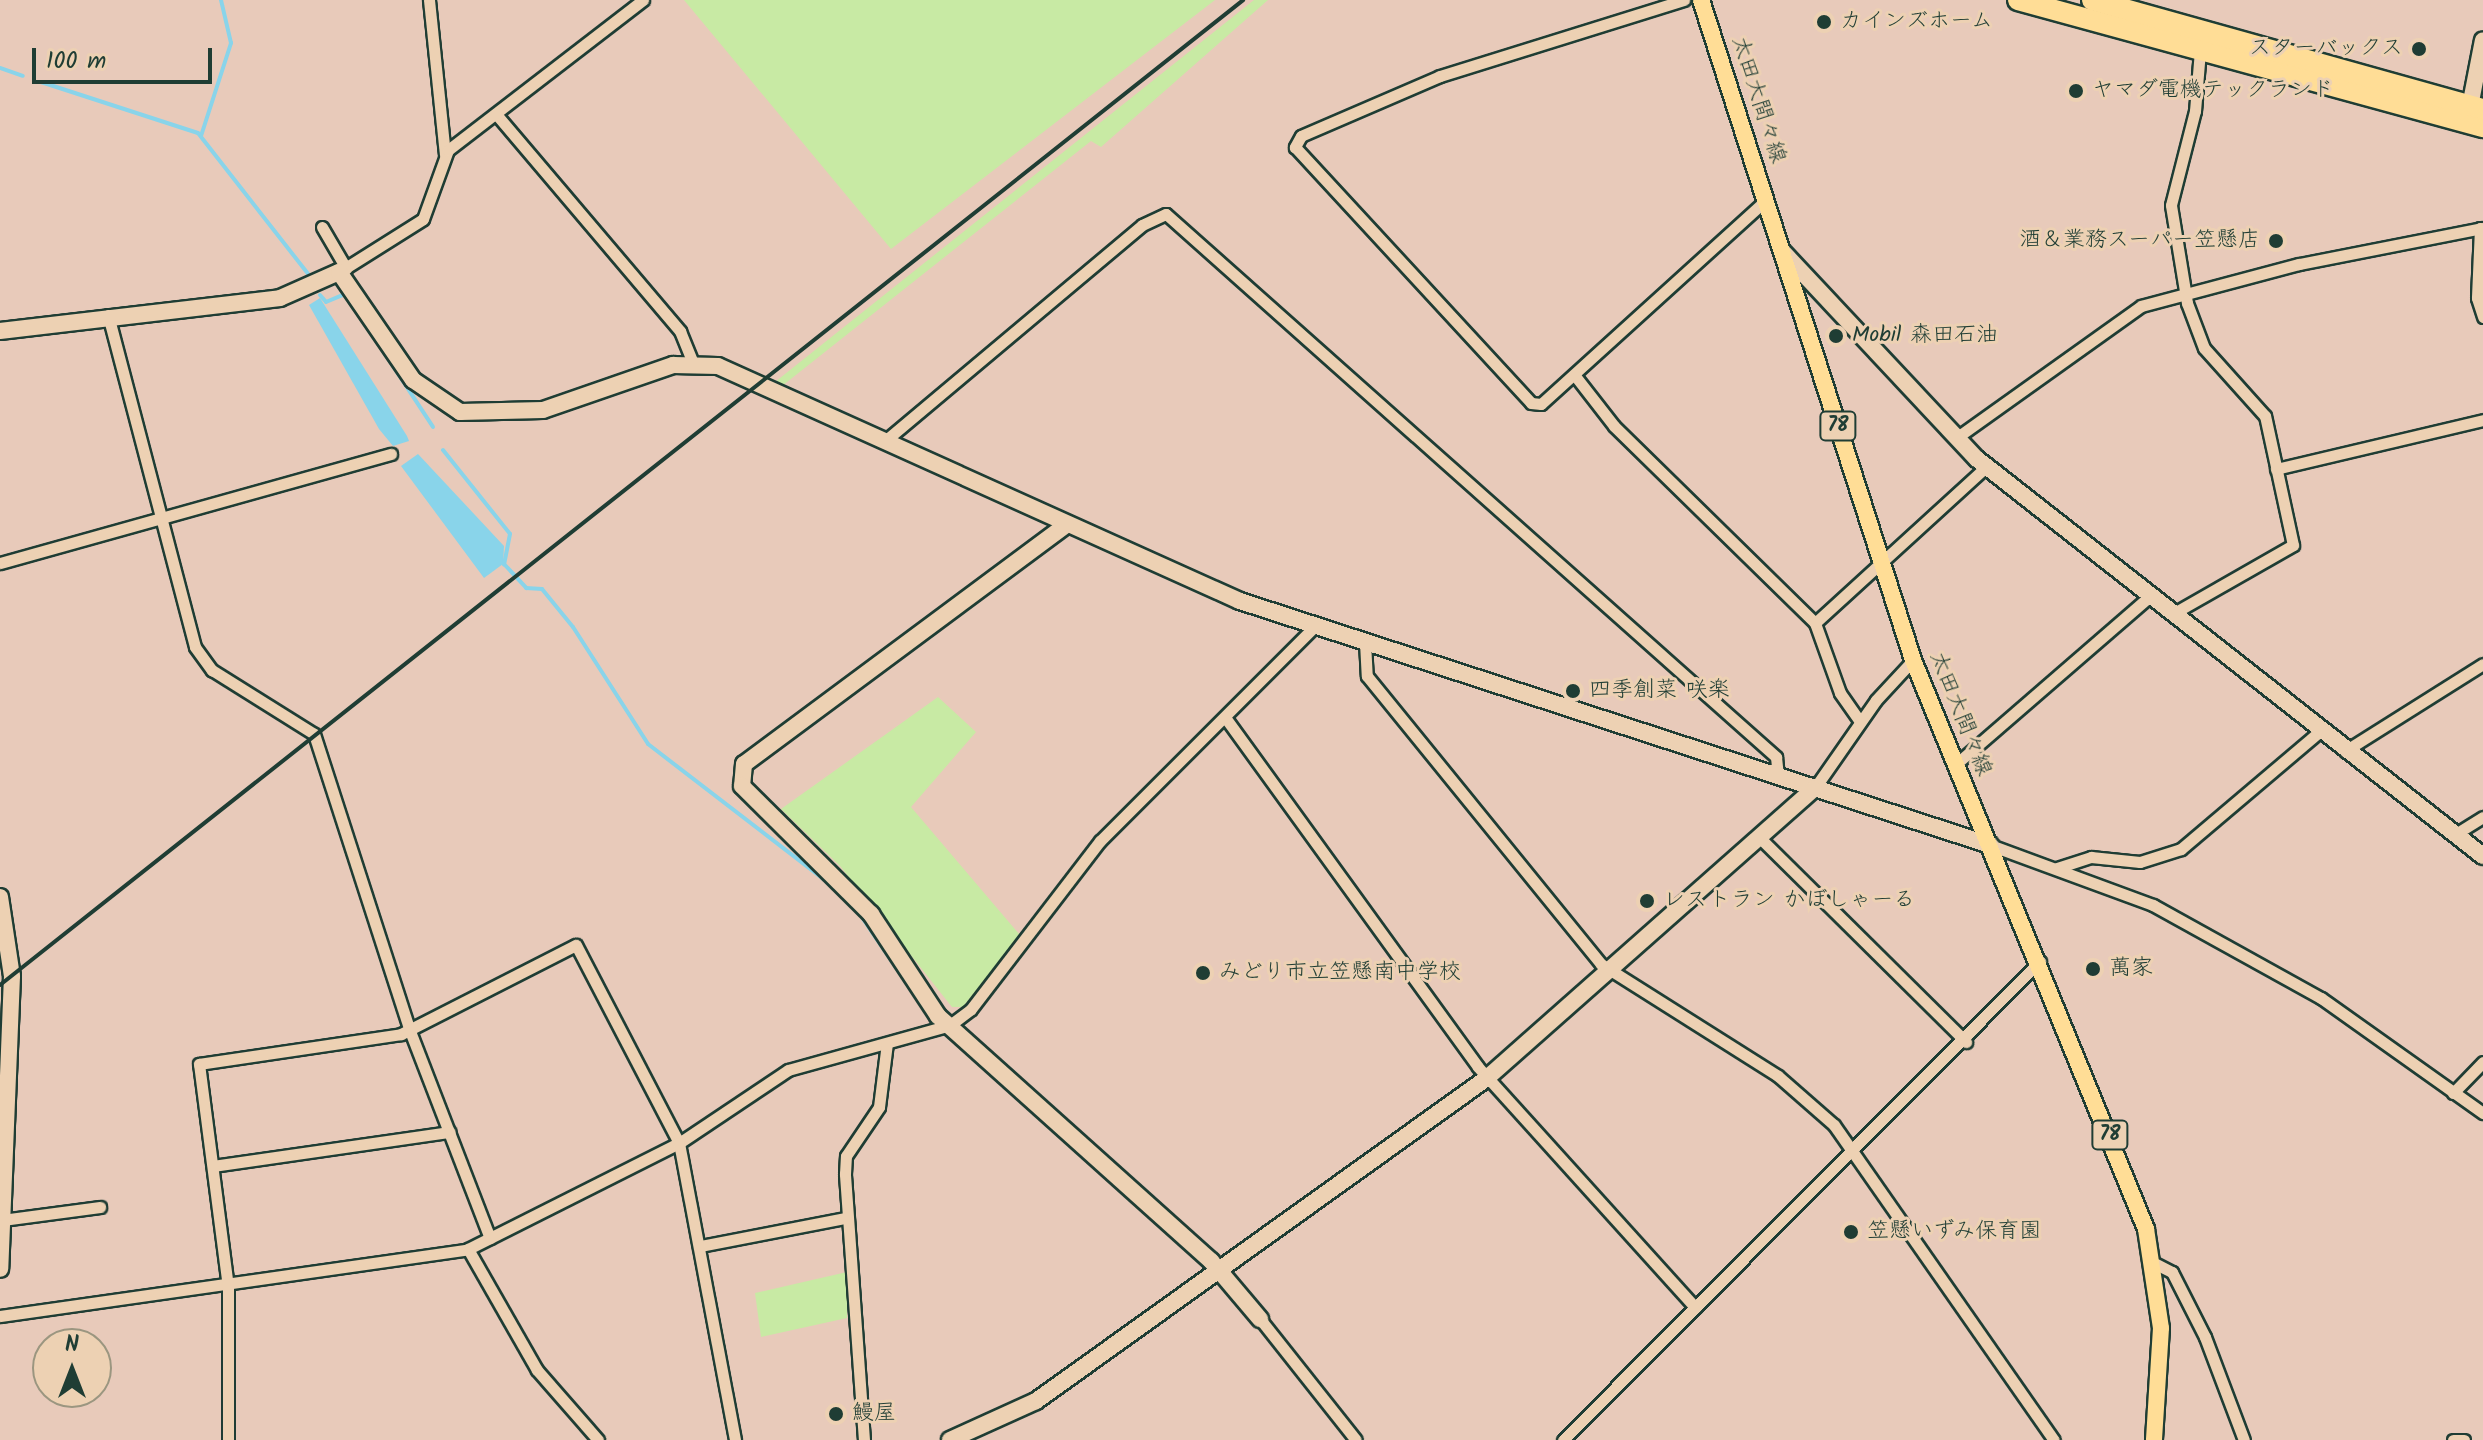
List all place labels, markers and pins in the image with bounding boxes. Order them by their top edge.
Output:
place label: カインズホーム [1840,9,1994,35]
marker: カインズホーム [1815,13,1833,31]
place label: スターバックス [2249,36,2403,62]
marker: スターバックス [2410,40,2428,58]
place label: ヤマダ電機テックランド [2092,78,2334,104]
marker: ヤマダ電機テックランド [2067,82,2085,100]
place label: 酒＆業務スーパー笠懸店 [2019,228,2260,254]
marker: 酒＆業務スーパー笠懸店 [2267,232,2285,250]
place label: Mobil 森田石油 [1852,323,1998,349]
marker: Mobil 森田石油 [1827,327,1845,345]
place label: 四季創菜 咲楽 [1589,678,1730,704]
marker: 四季創菜 咲楽 [1564,682,1582,700]
place label: レストラン かぼしゃーる [1663,888,1914,914]
marker: レストラン かぼしゃーる [1638,892,1656,910]
place label: 萬家 [2109,956,2153,982]
place label: みどり市立笠懸南中学校 [1219,960,1461,986]
marker: 萬家 [2084,960,2102,978]
marker: みどり市立笠懸南中学校 [1194,964,1212,982]
place label: 笠懸いずみ保育園 [1867,1219,2043,1245]
marker: 笠懸いずみ保育園 [1842,1223,1860,1241]
place label: 鰻屋 [852,1401,896,1427]
marker: 鰻屋 [827,1405,845,1423]

